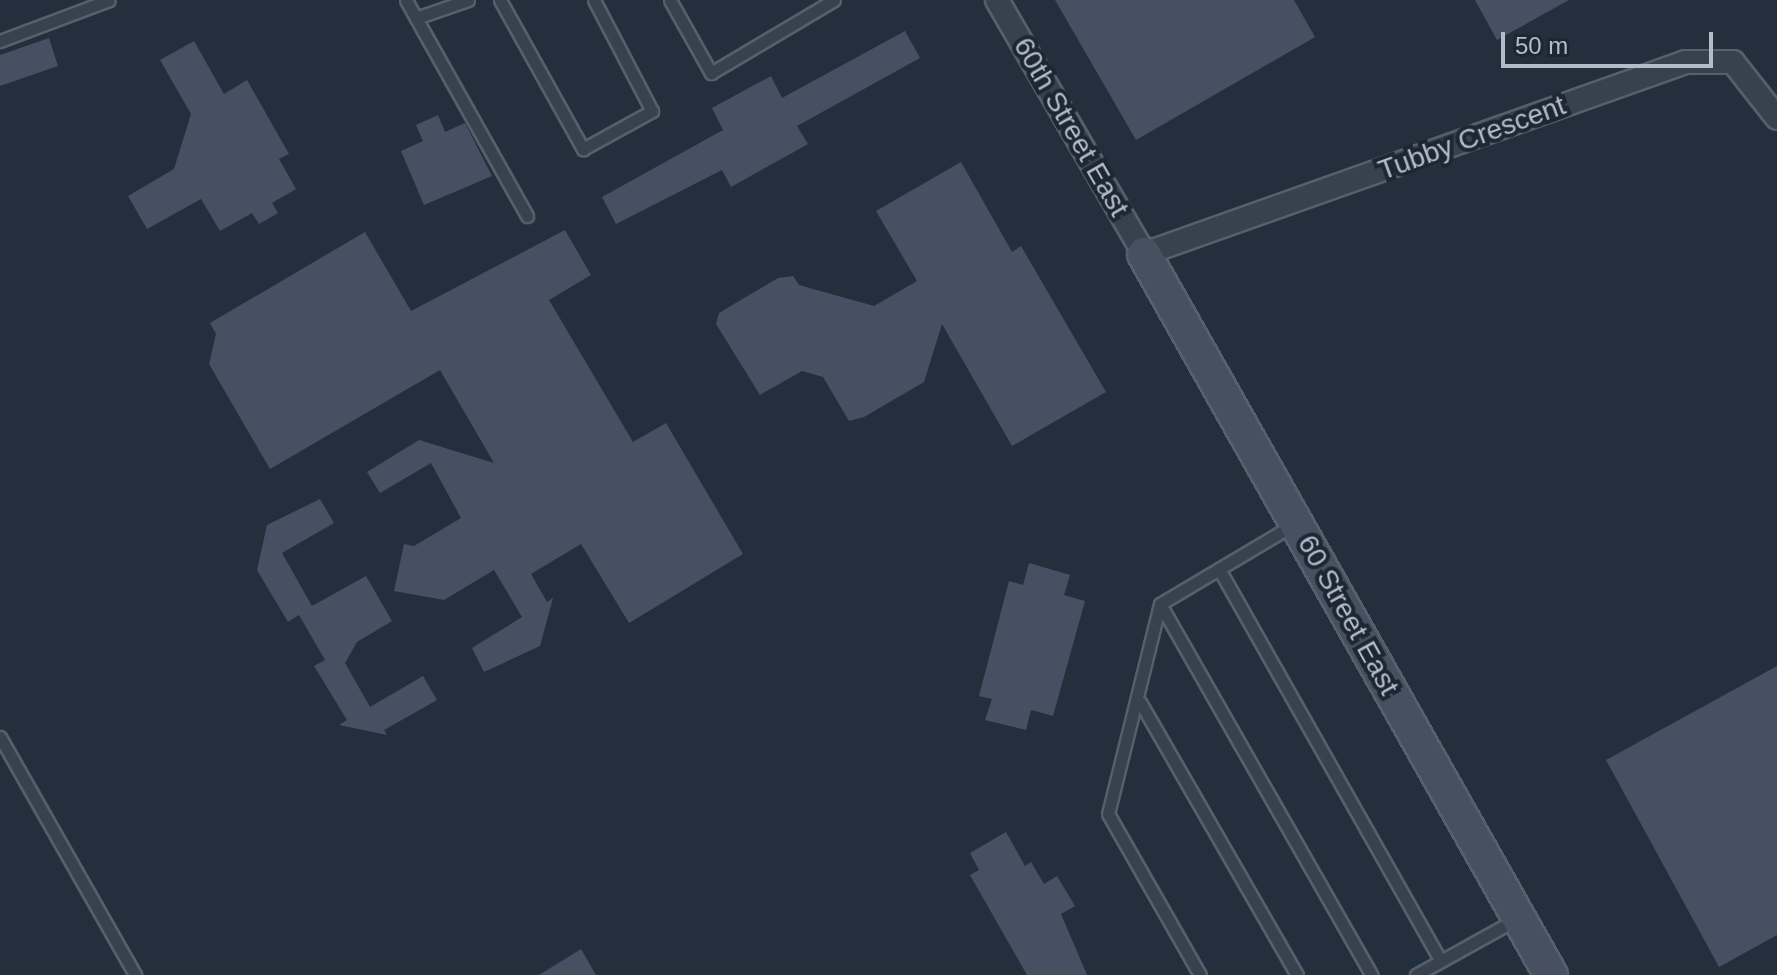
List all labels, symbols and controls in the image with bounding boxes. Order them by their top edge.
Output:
scale bar [1505,16,1717,66]
street label: 60th Street East [1006,32,1136,222]
text: 50 m [1515,32,1568,59]
street label: Tubby Crescent [1374,89,1570,187]
street label: 60 Street East [1290,529,1406,701]

